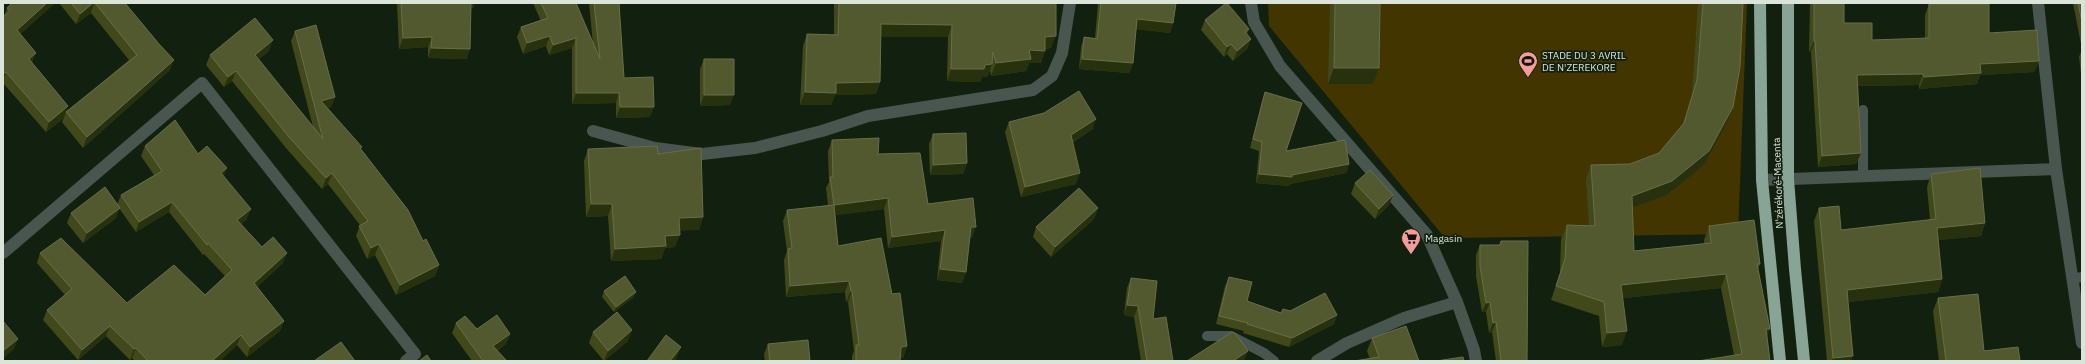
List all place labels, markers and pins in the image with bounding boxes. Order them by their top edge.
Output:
place label: STADE DU 3 AVRIL DE N'ZEREKORE [1542,49,1626,74]
sports icon: STADE DU 3 AVRIL DE N'ZEREKORE [1517,50,1539,78]
supermarket icon: Magasin [1400,227,1422,255]
place label: Magasin [1425,232,1462,245]

